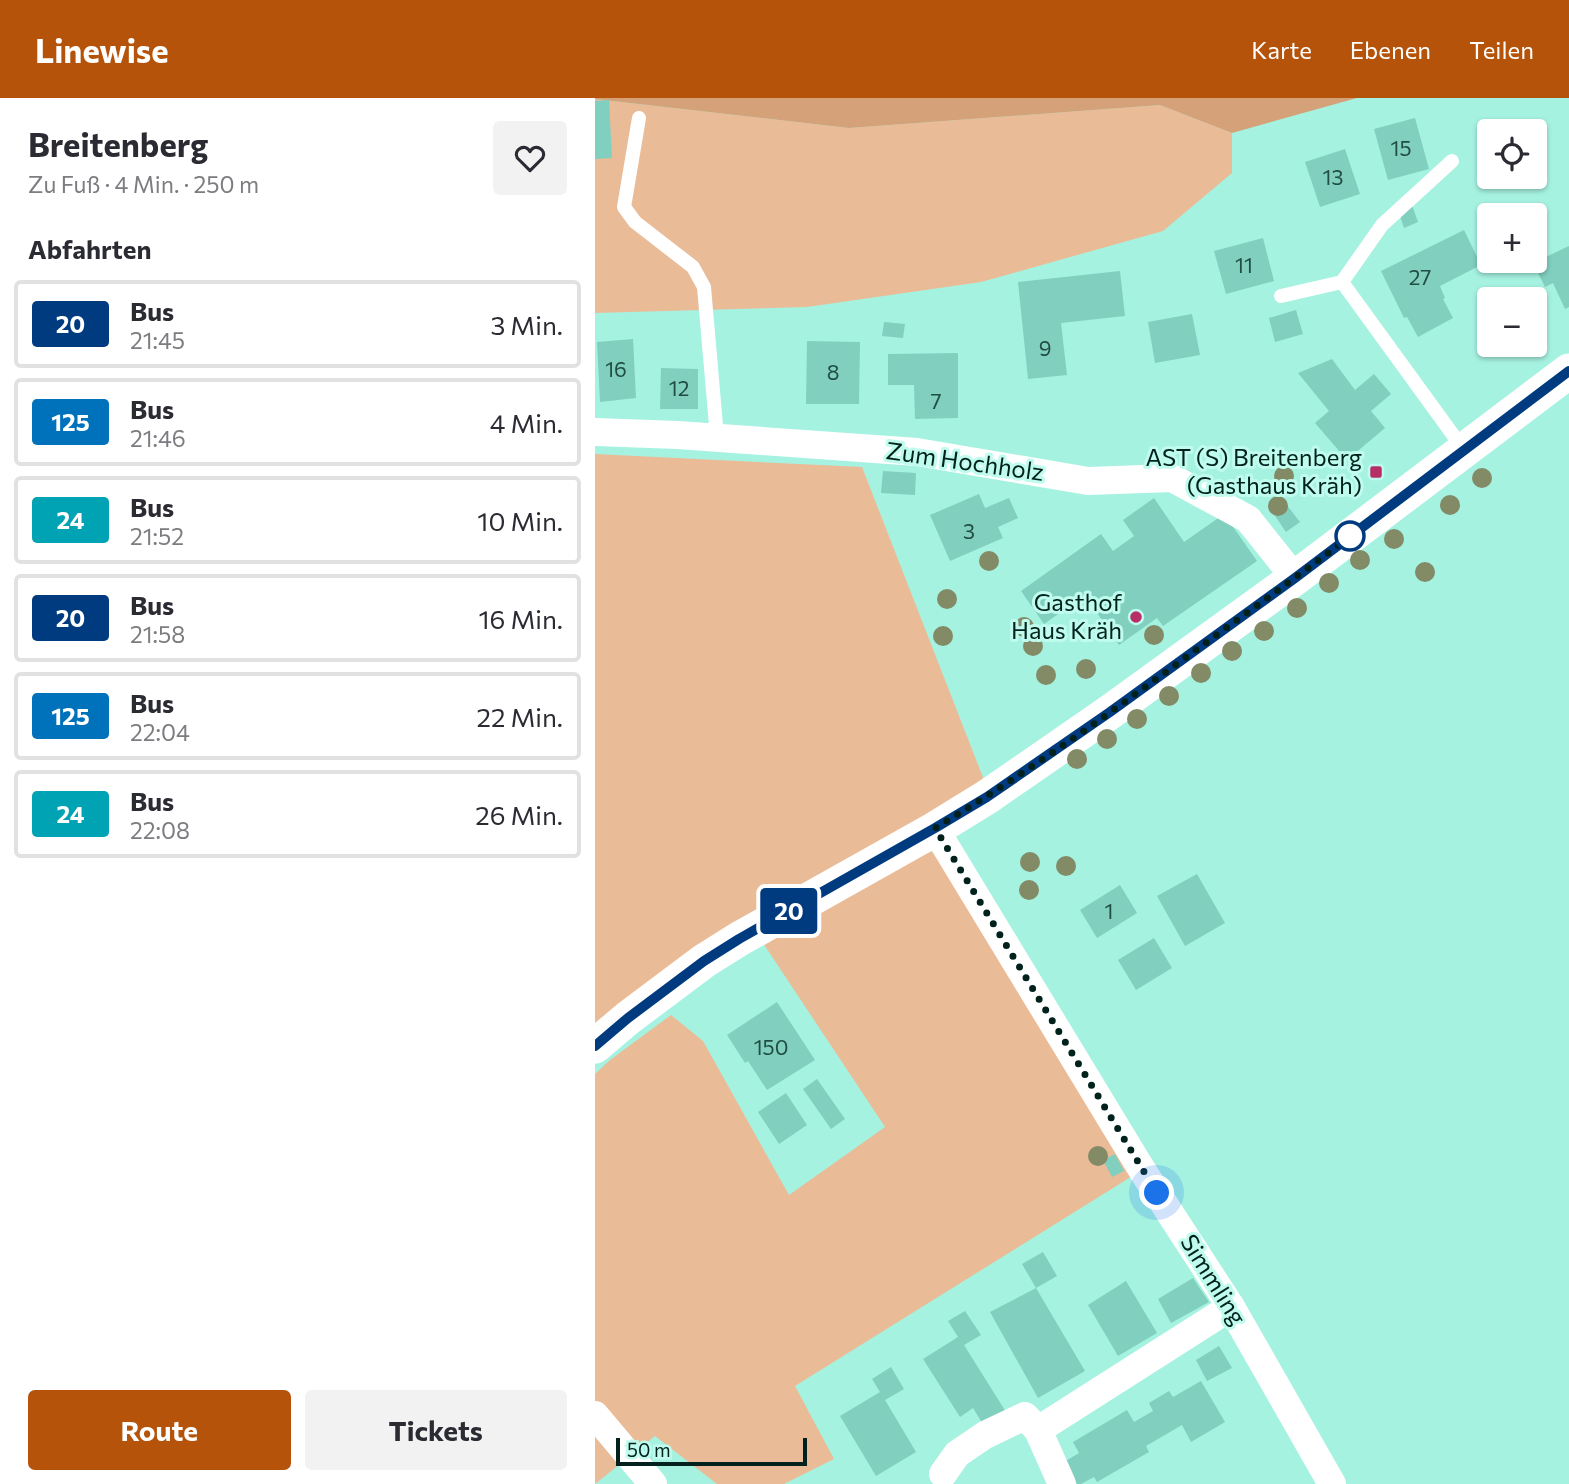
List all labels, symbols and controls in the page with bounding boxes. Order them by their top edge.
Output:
text: Linewise [35,29,169,70]
text: Karte [1251,35,1312,64]
text: Ebenen [1350,35,1431,64]
text: Teilen [1469,35,1534,64]
map controls [1477,119,1547,357]
button: locate [1477,119,1547,189]
button: heart [493,121,567,195]
text: Breitenberg [28,123,209,164]
house number: 15 [1390,135,1412,160]
house number: 13 [1323,164,1343,189]
text: Zu Fuß · 4 Min. · 250 m [28,170,259,198]
button: + [1477,203,1547,273]
text: Abfahrten [28,233,151,264]
house number: 11 [1235,252,1253,277]
house number: 27 [1409,264,1431,289]
button: − [1477,287,1547,357]
text: Bus [130,295,174,326]
text: 20 [56,309,85,338]
text: 3 Min. [491,309,563,340]
text: 21:45 [130,326,185,354]
house number: 9 [1039,335,1051,360]
house number: 16 [605,356,627,381]
house number: 8 [827,359,839,384]
house number: 12 [669,375,689,400]
house number: 7 [930,388,942,413]
text: Bus [130,393,174,424]
text: 125 [51,407,90,436]
text: 4 Min. [490,407,563,438]
text: 21:46 [130,424,186,452]
street label: Zum Hochholz [884,435,1046,486]
place label: AST (S) Breitenberg (Gasthaus Kräh) [1146,442,1362,499]
marker: AST (S) Breitenberg (Gasthaus Kräh) [1368,464,1384,480]
text: Bus [130,491,174,522]
text: 24 [56,505,85,534]
text: 10 Min. [477,505,563,536]
house number: 3 [963,518,975,543]
unlabelled marker [1335,521,1365,551]
text: 21:52 [130,522,184,550]
place label: Gasthof Haus Kräh [1011,587,1123,644]
text: Bus [130,589,174,620]
text: 20 [56,603,85,632]
text: 16 Min. [479,603,563,634]
marker: Gasthof Haus Kräh [1128,609,1144,625]
text: 21:58 [130,620,185,648]
text: Bus [130,687,174,718]
text: 125 [51,701,90,730]
text: 22 Min. [477,701,563,732]
text: 22:04 [130,718,190,746]
text: Bus [130,785,174,816]
text: 24 [56,799,85,828]
text: 26 Min. [475,799,563,830]
text: 22:08 [130,816,190,844]
line badge: 20 [757,888,821,934]
text: 20 [774,896,804,925]
house number: 1 [1105,898,1113,923]
house number: 150 [754,1034,788,1059]
your location [1139,1175,1174,1210]
street label: Simmling [1175,1229,1253,1330]
button: Route [28,1390,291,1470]
button: Tickets [305,1390,567,1470]
scale bar [616,1435,807,1467]
text: 50 m [627,1438,671,1461]

